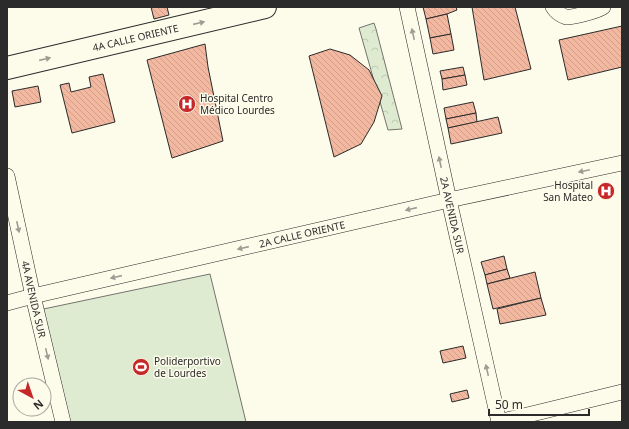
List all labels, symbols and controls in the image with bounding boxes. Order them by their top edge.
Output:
one-way arrow [193,19,205,25]
street label: 4A CALLE ORIENTE [91,21,180,55]
one-way arrow [409,28,415,41]
one-way arrow [39,56,51,62]
place label: Hospital Centro Médico Lourdes [200,91,275,117]
hospital icon: Hospital Centro Médico Lourdes [177,94,197,114]
one-way arrow [437,155,443,168]
one-way arrow [578,168,590,174]
street label: 2A AVENIDA SUR [437,175,468,256]
place label: Hospital San Mateo [543,178,593,204]
hospital icon: Hospital San Mateo [596,181,616,201]
one-way arrow [404,207,417,213]
street label: 2A CALLE ORIENTE [258,217,346,251]
one-way arrow [16,221,22,233]
one-way arrow [237,245,249,251]
street label: 4A AVENIDA SUR [19,259,50,340]
one-way arrow [110,274,122,280]
one-way arrow [44,348,50,360]
place label: Poliderportivo de Lourdes [154,354,221,380]
sports icon: Poliderportivo de Lourdes [131,357,151,377]
one-way arrow [484,364,490,376]
north arrow [12,377,52,417]
scale bar [489,391,589,417]
text: N [30,396,47,414]
text: 50 m [495,396,523,413]

